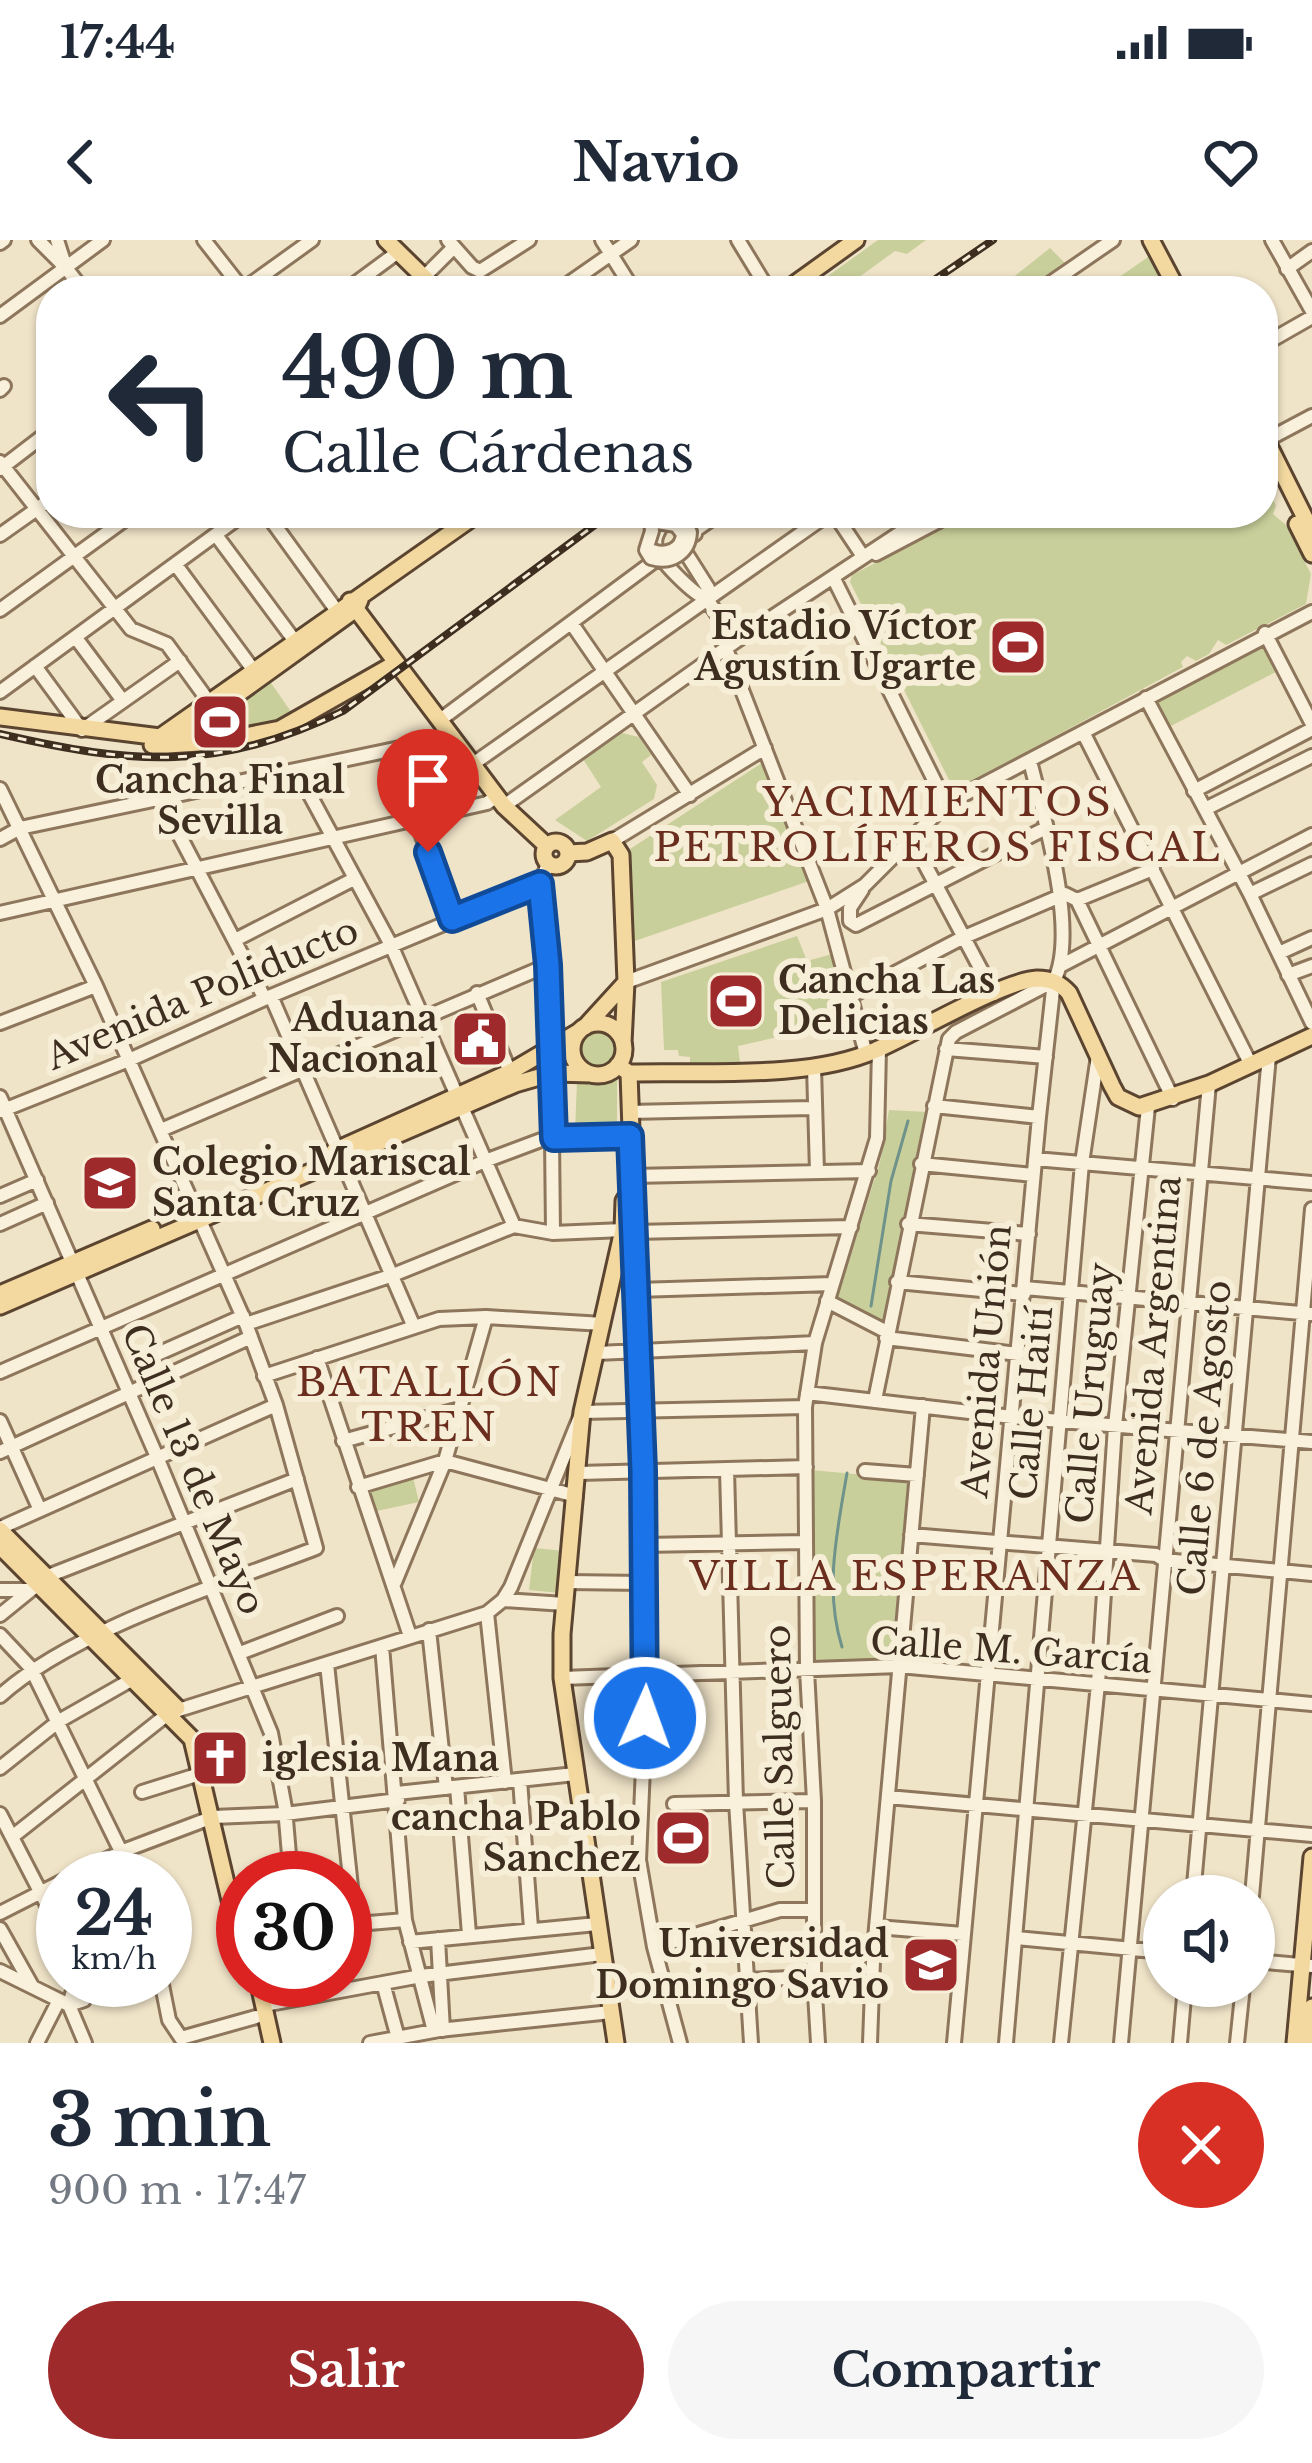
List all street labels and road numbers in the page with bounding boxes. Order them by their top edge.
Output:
street label: Avenida Poliducto [38,907,365,1080]
street label: Avenida Argentina [1116,1174,1191,1517]
street label: Avenida Unión [952,1223,1021,1501]
street label: Calle Uruguay [1057,1260,1124,1526]
street label: Calle 6 de Agosto [1168,1278,1241,1598]
street label: Calle Haití [1001,1303,1062,1502]
street label: Calle 13 de Mayo [112,1317,275,1621]
street label: Calle M. García [869,1618,1153,1683]
street label: Calle Salguero [755,1624,804,1890]

